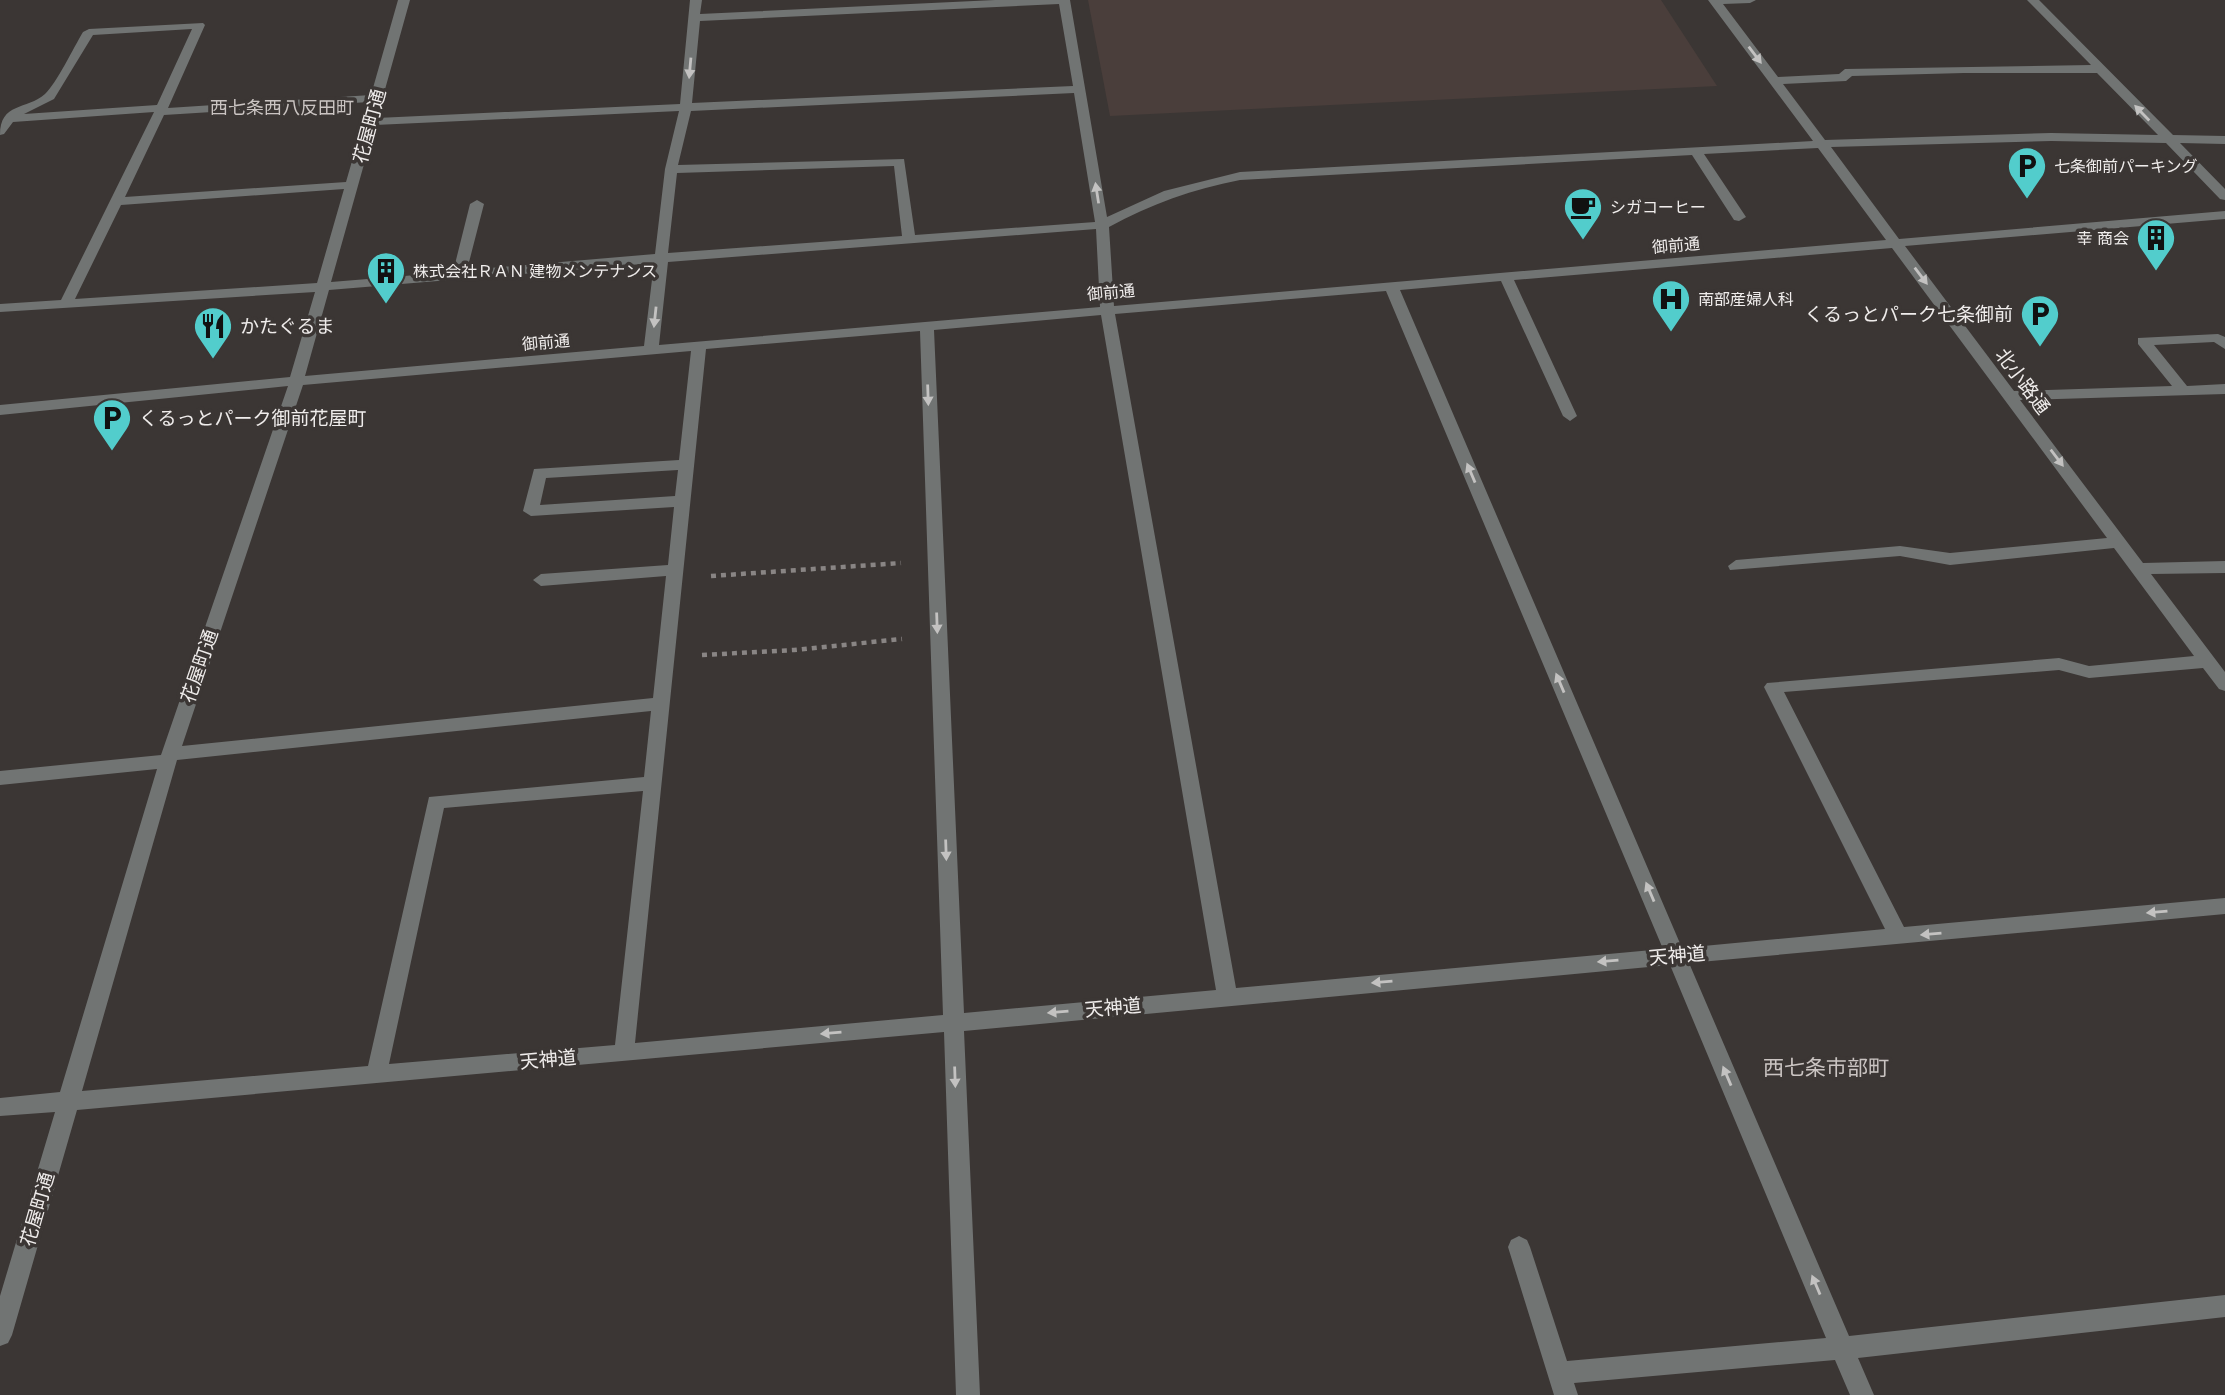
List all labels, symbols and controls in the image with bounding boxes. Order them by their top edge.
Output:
one-way arrow [1748,45,1762,64]
one-way arrow [684,57,695,79]
street label: 花屋町通 [348,86,390,166]
district label: 西七条西八反田町 [210,96,354,119]
one-way arrow [2133,105,2150,122]
parking icon: 七条御前パーキング [2006,145,2048,200]
place label: 七条御前パーキング [2054,156,2198,176]
one-way arrow [1091,182,1102,204]
cafe icon: シガコーヒー [1562,186,1604,241]
place label: シガコーヒー [1610,197,1706,217]
building icon: 幸 商会 [2135,217,2177,272]
place label: 幸 商会 [2077,228,2129,248]
street label: 御前通 [1651,233,1701,257]
building icon: 株式会社ＲＡＮ 建物メンテナンス [365,250,407,305]
place label: 株式会社ＲＡＮ 建物メンテナンス [413,261,657,281]
one-way arrow [1913,267,1927,285]
hospital icon: 南部産婦人科 [1650,278,1692,333]
street label: 御前通 [1086,280,1136,304]
place label: 南部産婦人科 [1698,289,1794,309]
parking icon: くるっとパーク七条御前 [2019,293,2061,348]
place label: くるっとパーク七条御前 [1804,302,2013,326]
restaurant icon: かたぐるま [192,305,234,360]
one-way arrow [649,306,660,328]
place label: かたぐるま [240,314,335,338]
street label: 御前通 [521,330,571,354]
street label: 北小路通 [1991,343,2055,419]
one-way arrow [922,384,933,406]
parking icon: くるっとパーク御前花屋町 [91,397,133,452]
place label: くるっとパーク御前花屋町 [139,406,367,430]
one-way arrow [2049,449,2064,467]
one-way arrow [1466,462,1477,483]
one-way arrow [931,612,943,634]
street label: 花屋町通 [175,626,223,706]
one-way arrow [1555,672,1566,693]
one-way arrow [941,839,952,861]
one-way arrow [1644,881,1655,902]
one-way arrow [2146,907,2168,918]
one-way arrow [1919,929,1941,940]
street label: 天神道 [1648,941,1706,969]
one-way arrow [1597,956,1619,967]
one-way arrow [1371,977,1393,988]
street label: 天神道 [1084,993,1142,1021]
one-way arrow [1047,1007,1069,1018]
one-way arrow [820,1028,842,1039]
street label: 天神道 [519,1045,577,1073]
district label: 西七条市部町 [1763,1054,1889,1081]
one-way arrow [1722,1065,1733,1086]
one-way arrow [950,1066,961,1088]
street label: 花屋町通 [15,1169,59,1249]
one-way arrow [1810,1275,1821,1296]

